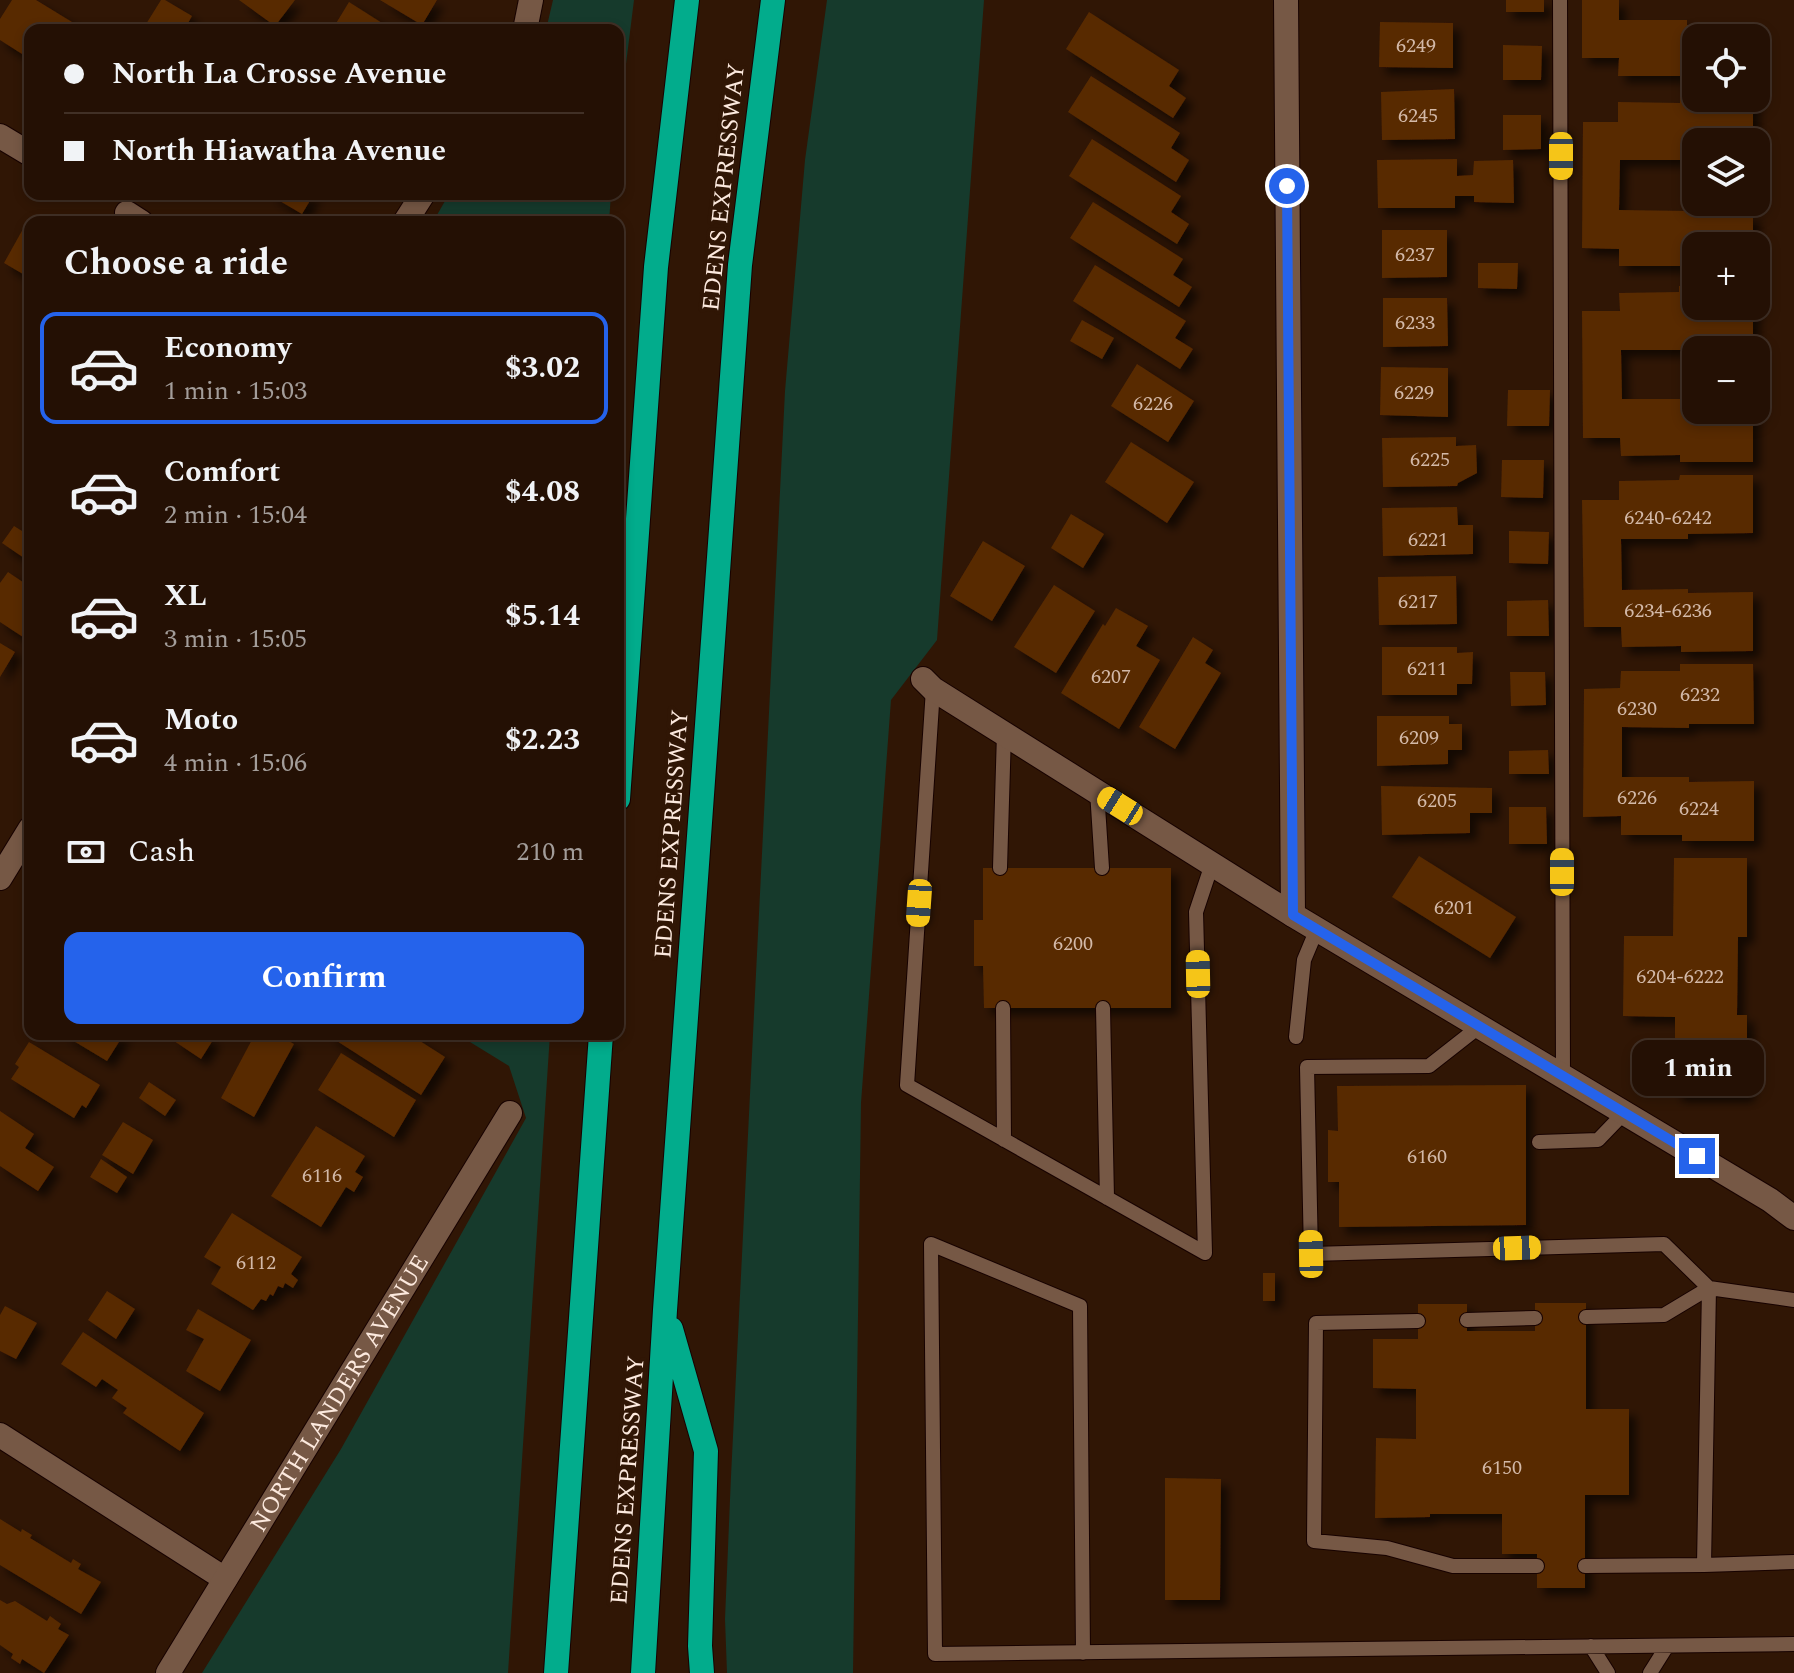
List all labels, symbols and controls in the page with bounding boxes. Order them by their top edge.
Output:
map controls [1682,24,1770,424]
button: locate [1682,24,1770,112]
house number: 6249 [1396,31,1436,61]
text: North La Crosse Avenue [112,51,447,97]
street label: EDENS EXPRESSWAY [693,61,755,313]
house number: 6245 [1398,101,1438,131]
text: North Hiawatha Avenue [112,128,446,174]
button: layers [1682,128,1770,216]
car [1549,132,1573,180]
route start [1269,168,1305,204]
button: + [1682,232,1770,320]
text: Choose a ride [64,236,288,291]
house number: 6237 [1395,240,1435,270]
house number: 6233 [1395,308,1435,338]
text: Economy [164,325,291,371]
icon: car [68,332,140,404]
button: − [1682,336,1770,424]
text: $3.02 [505,345,580,391]
text: 1 min · 15:03 [164,371,307,411]
house number: 6229 [1394,378,1434,408]
house number: 6226 [1133,389,1173,419]
house number: 6225 [1410,445,1450,475]
text: Comfort [164,449,280,495]
icon: car [68,456,140,528]
text: $4.08 [505,469,580,515]
text: 2 min · 15:04 [164,495,307,535]
house number: 6240-6242 [1624,503,1712,533]
house number: 6221 [1408,525,1448,555]
text: XL [164,573,207,619]
icon: car [68,580,140,652]
house number: 6217 [1398,587,1438,617]
text: $5.14 [505,593,580,639]
house number: 6234-6236 [1624,596,1712,626]
text: 3 min · 15:05 [164,619,307,659]
house number: 6211 [1407,654,1447,684]
house number: 6207 [1091,662,1131,692]
house number: 6232 [1680,680,1720,710]
house number: 6230 [1617,694,1657,724]
text: Moto [164,697,238,743]
icon: car [68,704,140,776]
street label: EDENS EXPRESSWAY [645,708,699,960]
text: $2.23 [505,717,580,763]
house number: 6209 [1399,723,1439,753]
text: 4 min · 15:06 [164,743,307,783]
car [1093,783,1147,829]
house number: 6226 [1617,783,1657,813]
house number: 6205 [1417,786,1457,816]
house number: 6224 [1679,794,1719,824]
text: Cash [128,829,195,875]
icon: cash [64,830,108,874]
text: 210 m [516,832,584,872]
car [1550,848,1574,896]
car [905,878,933,928]
house number: 6201 [1434,893,1474,923]
house number: 6200 [1053,929,1093,959]
button: Confirm [64,932,584,1024]
car [1186,950,1210,998]
house number: 6204-6222 [1636,962,1724,992]
callout: 1 min [1631,1040,1763,1096]
text: 1 min [1663,1048,1733,1088]
route end [1679,1138,1715,1174]
house number: 6160 [1407,1142,1447,1172]
house number: 6116 [302,1161,342,1191]
car [1299,1230,1323,1278]
car [1493,1235,1541,1261]
house number: 6112 [236,1248,276,1278]
street label: NORTH LANDERS AVENUE [241,1248,438,1539]
street label: EDENS EXPRESSWAY [601,1354,655,1606]
house number: 6150 [1482,1453,1522,1483]

